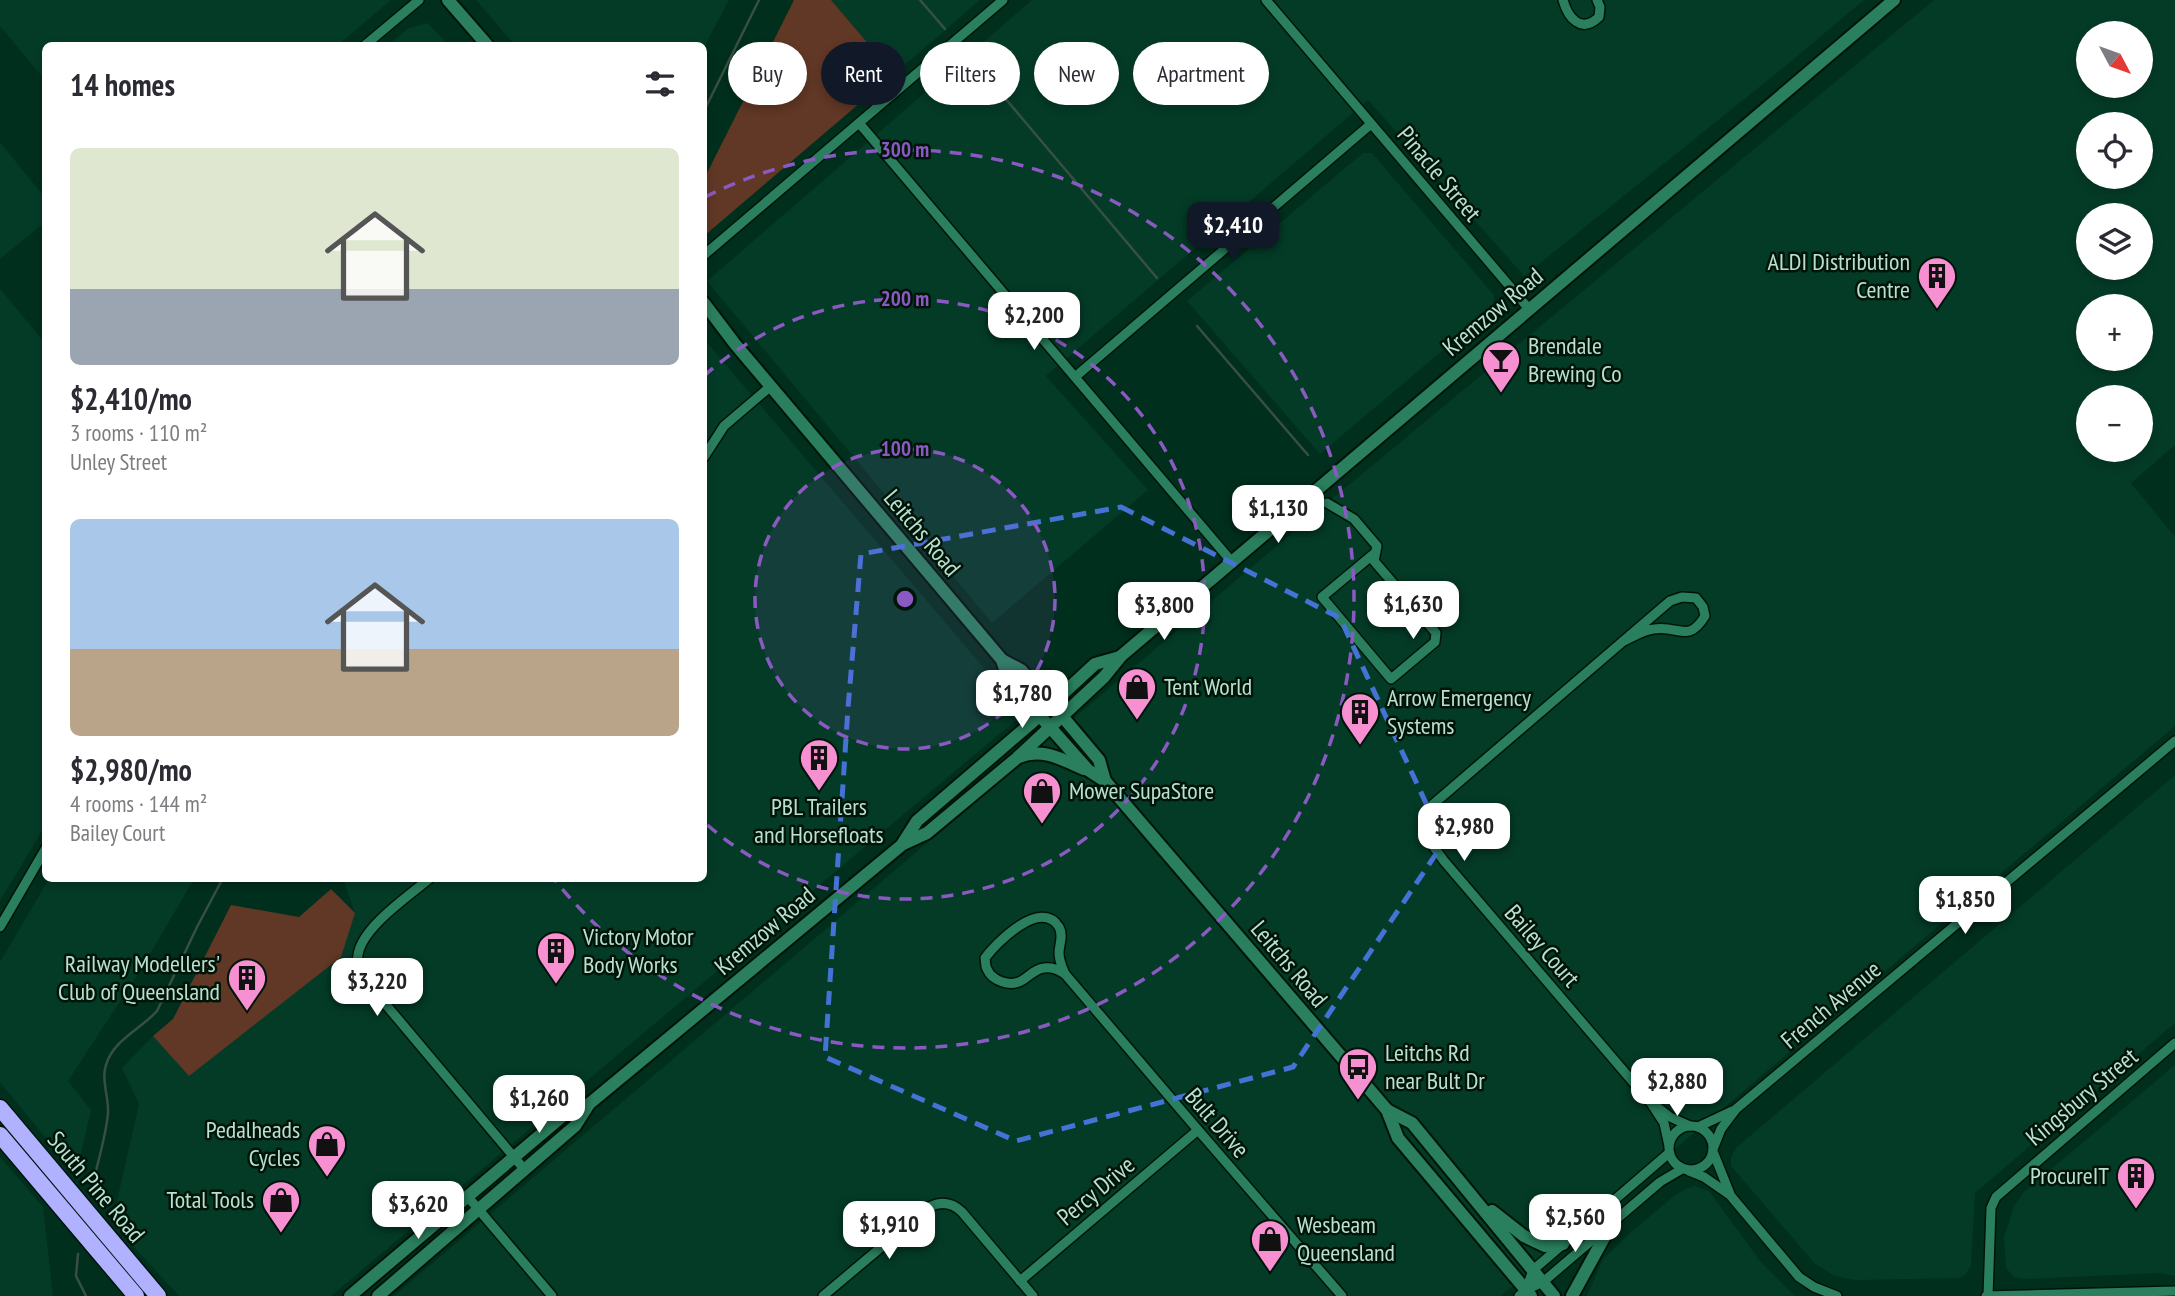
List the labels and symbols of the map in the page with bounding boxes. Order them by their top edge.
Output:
north arrow [2076,21,2152,98]
street label: Pinacle Street [1391,120,1488,228]
text: 300 m [881,136,929,163]
pin: $2,410 [1176,202,1290,262]
place label: ALDI Distribution Centre [1768,246,1910,305]
building icon: ALDI Distribution Centre [1916,255,1958,310]
street label: Kremzow Road [1436,261,1549,363]
text: 200 m [881,285,929,312]
pin: $2,200 [977,292,1091,352]
place label: Brendale Brewing Co [1528,330,1622,389]
bar icon: Brendale Brewing Co [1480,339,1522,394]
text: 100 m [881,435,929,462]
street label: Leitchs Road [877,483,968,582]
pin: $1,130 [1221,486,1335,545]
pin: $3,800 [1107,582,1221,642]
pin: $1,630 [1356,582,1470,641]
centre of rings [893,587,917,611]
shop icon: Tent World [1116,666,1158,721]
pin: $1,780 [965,670,1079,730]
place label: Tent World [1164,671,1252,702]
place label: Arrow Emergency Systems [1387,682,1531,741]
building icon: Arrow Emergency Systems [1339,691,1381,746]
building icon: PBL Trailers and Horsefloats [798,737,840,792]
shop icon: Mower SupaStore [1021,770,1063,825]
place label: Mower SupaStore [1069,775,1214,806]
place label: PBL Trailers and Horsefloats [754,791,884,850]
pin: $2,980 [1407,804,1521,863]
pin: $1,850 [1908,876,2022,936]
street label: Kremzow Road [708,880,821,982]
street label: Bailey Court [1498,898,1587,994]
street label: Leitchs Road [1244,914,1335,1013]
place label: Victory Motor Body Works [582,921,694,980]
building icon: Victory Motor Body Works [535,930,577,985]
place label: Railway Modellers' Club of Queensland [58,948,220,1007]
street label: French Avenue [1774,954,1887,1055]
building icon: Railway Modellers' Club of Queensland [226,957,268,1012]
pin: $3,220 [320,958,434,1018]
place label: Leitchs Rd near Bult Dr [1385,1037,1485,1096]
street label: Kingsbury Street [2019,1041,2144,1152]
bus stop icon: Leitchs Rd near Bult Dr [1337,1046,1379,1101]
pin: $2,880 [1620,1058,1734,1118]
pin: $1,260 [482,1076,596,1135]
street label: Bult Drive [1179,1081,1256,1164]
place label: Pedalheads Cycles [206,1114,300,1173]
shop icon: Pedalheads Cycles [306,1123,348,1178]
street label: South Pine Road [41,1125,152,1249]
street label: Percy Drive [1050,1149,1141,1232]
building icon: ProcureIT [2115,1155,2157,1210]
place label: ProcureIT [2030,1160,2109,1191]
shop icon: Total Tools [260,1179,302,1234]
pin: $3,620 [361,1182,475,1241]
place label: Total Tools [166,1184,254,1215]
pin: $2,560 [1518,1194,1632,1254]
pin: $1,910 [832,1202,946,1261]
place label: Wesbeam Queensland [1297,1209,1395,1268]
shop icon: Wesbeam Queensland [1249,1218,1291,1273]

